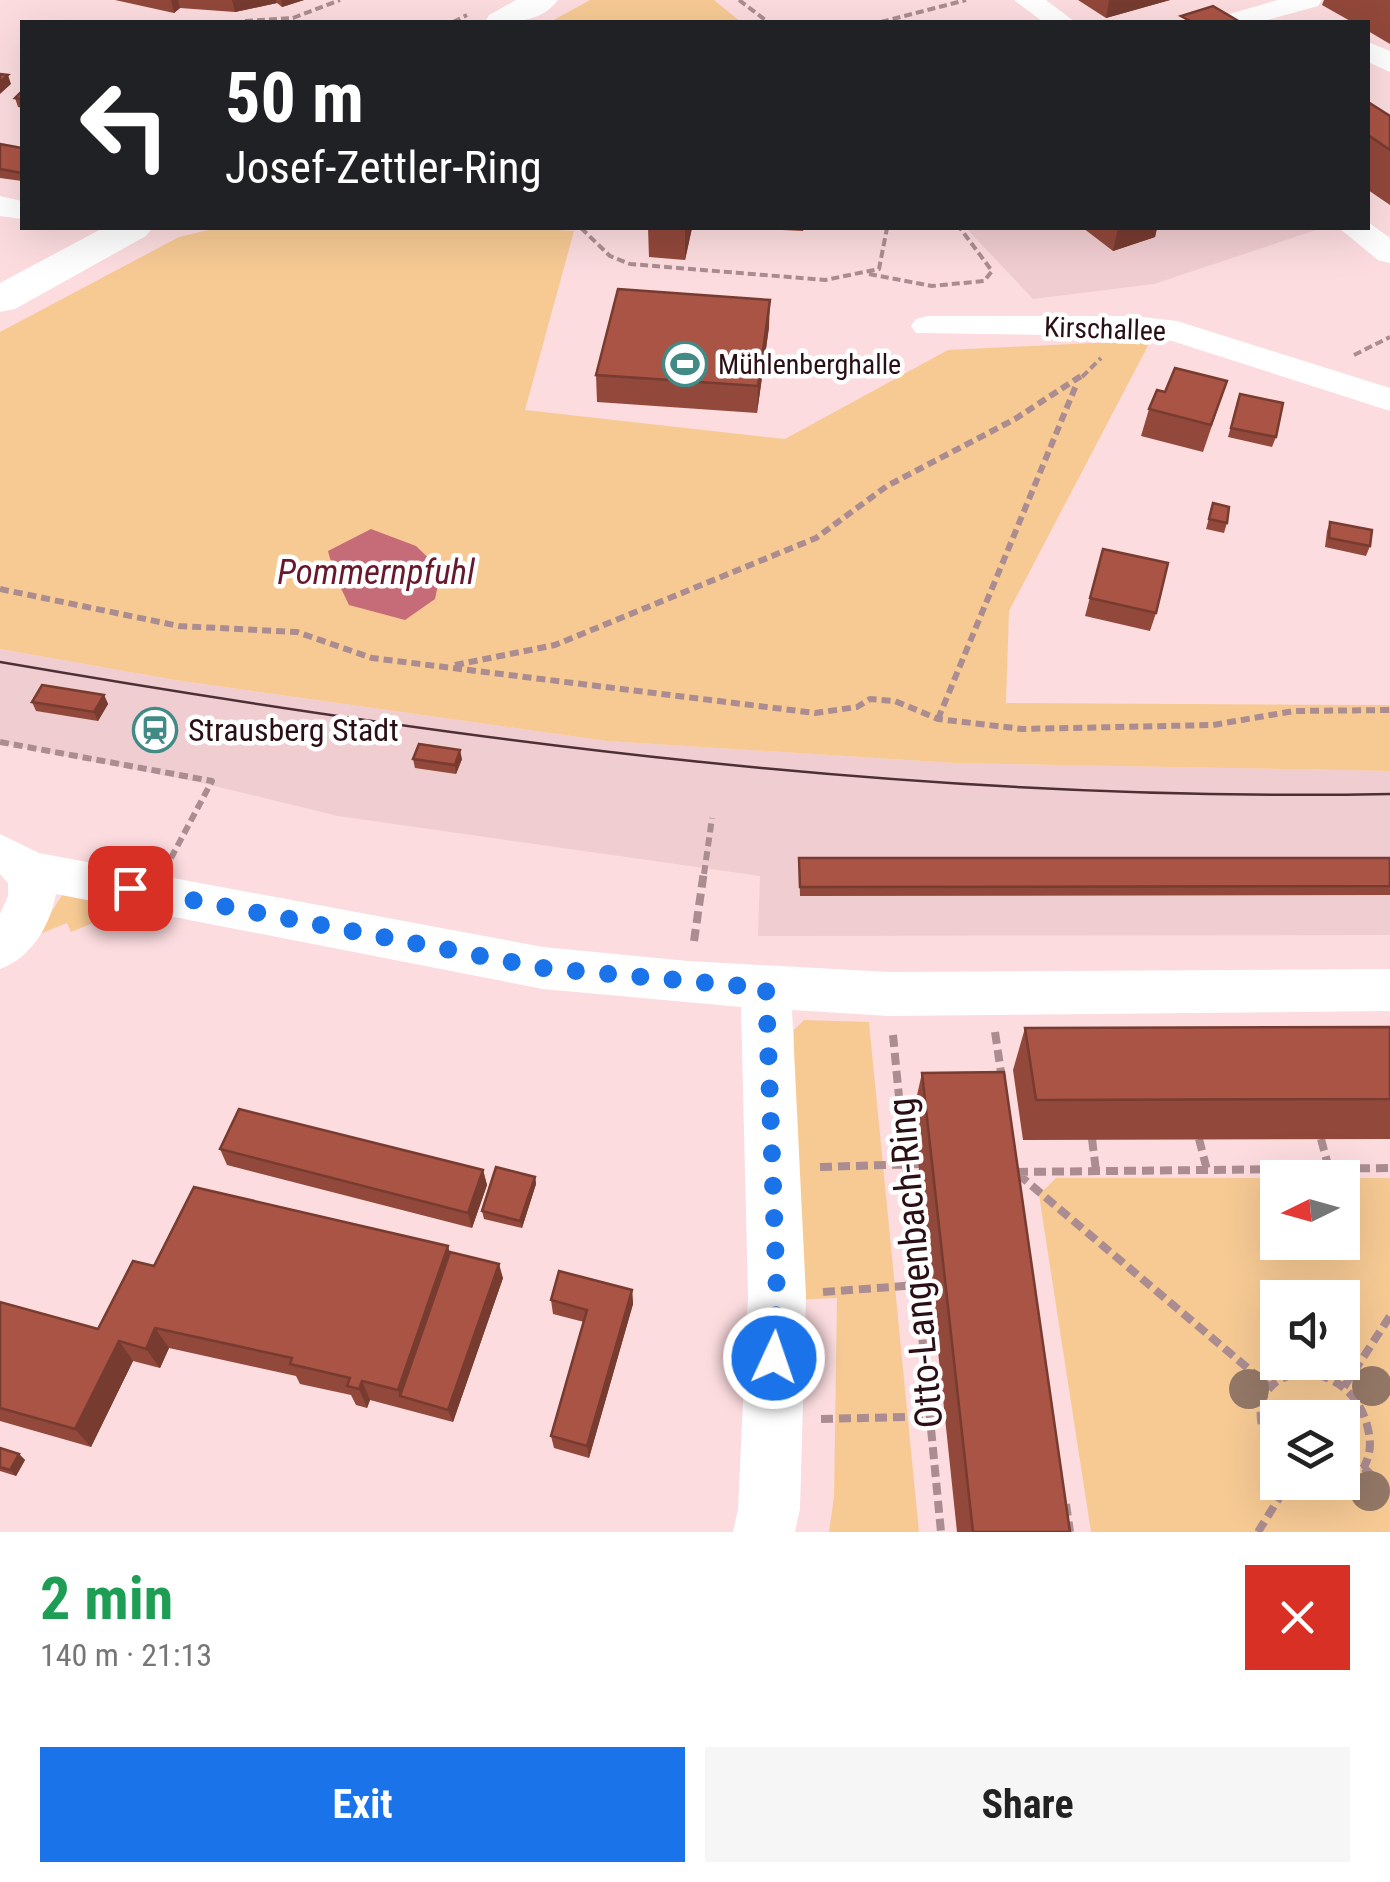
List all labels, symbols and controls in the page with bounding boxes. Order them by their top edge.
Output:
text: 50 m [225,57,364,139]
icon: left [60,60,190,190]
text: Josef-Zettler-Ring [225,141,542,194]
street label: Kirschallee [1043,310,1167,348]
sports icon: Mühlenberghalle [662,341,708,387]
place label: Mühlenberghalle [718,348,901,381]
water label: Pommernpfuhl [277,552,476,593]
station icon: Strausberg Stadt [132,707,178,753]
place label: Strausberg Stadt [188,711,399,749]
pin [88,846,173,931]
icon: arrive [103,861,158,916]
street label: Otto-Langenbach-Ring [879,1096,951,1430]
north arrow [1260,1160,1360,1260]
map controls [1260,1160,1360,1500]
button: sound [1260,1280,1360,1380]
position arrow [722,1306,826,1410]
button: layers [1260,1400,1360,1500]
text: 2 min [40,1563,173,1634]
button: close [1245,1565,1350,1670]
text: 140 m · 21:13 [40,1636,212,1674]
button: Exit [40,1747,685,1862]
button: Share [705,1747,1350,1862]

